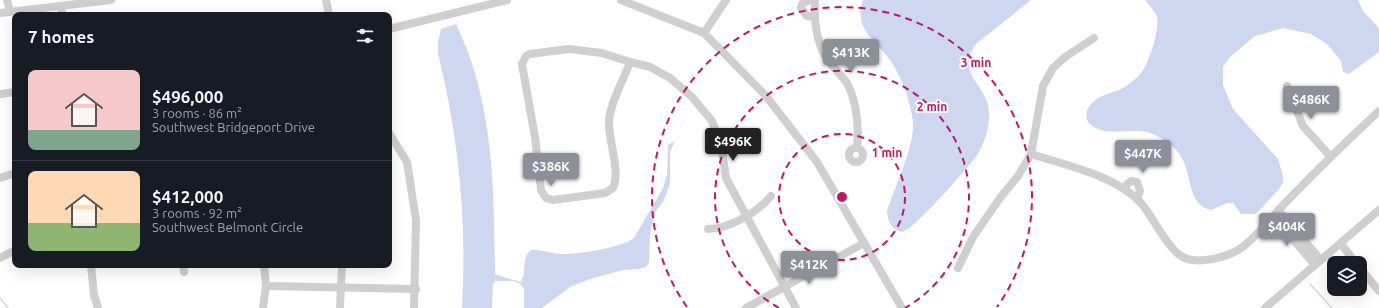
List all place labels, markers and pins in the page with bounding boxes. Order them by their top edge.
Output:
pin: $413K [823,39,879,73]
pin: $486K [1283,86,1339,120]
pin: $496K [705,128,761,162]
pin: $447K [1115,140,1171,174]
pin: $386K [523,153,579,187]
centre of rings [835,190,849,204]
pin: $404K [1259,213,1315,247]
pin: $412K [781,251,837,285]

